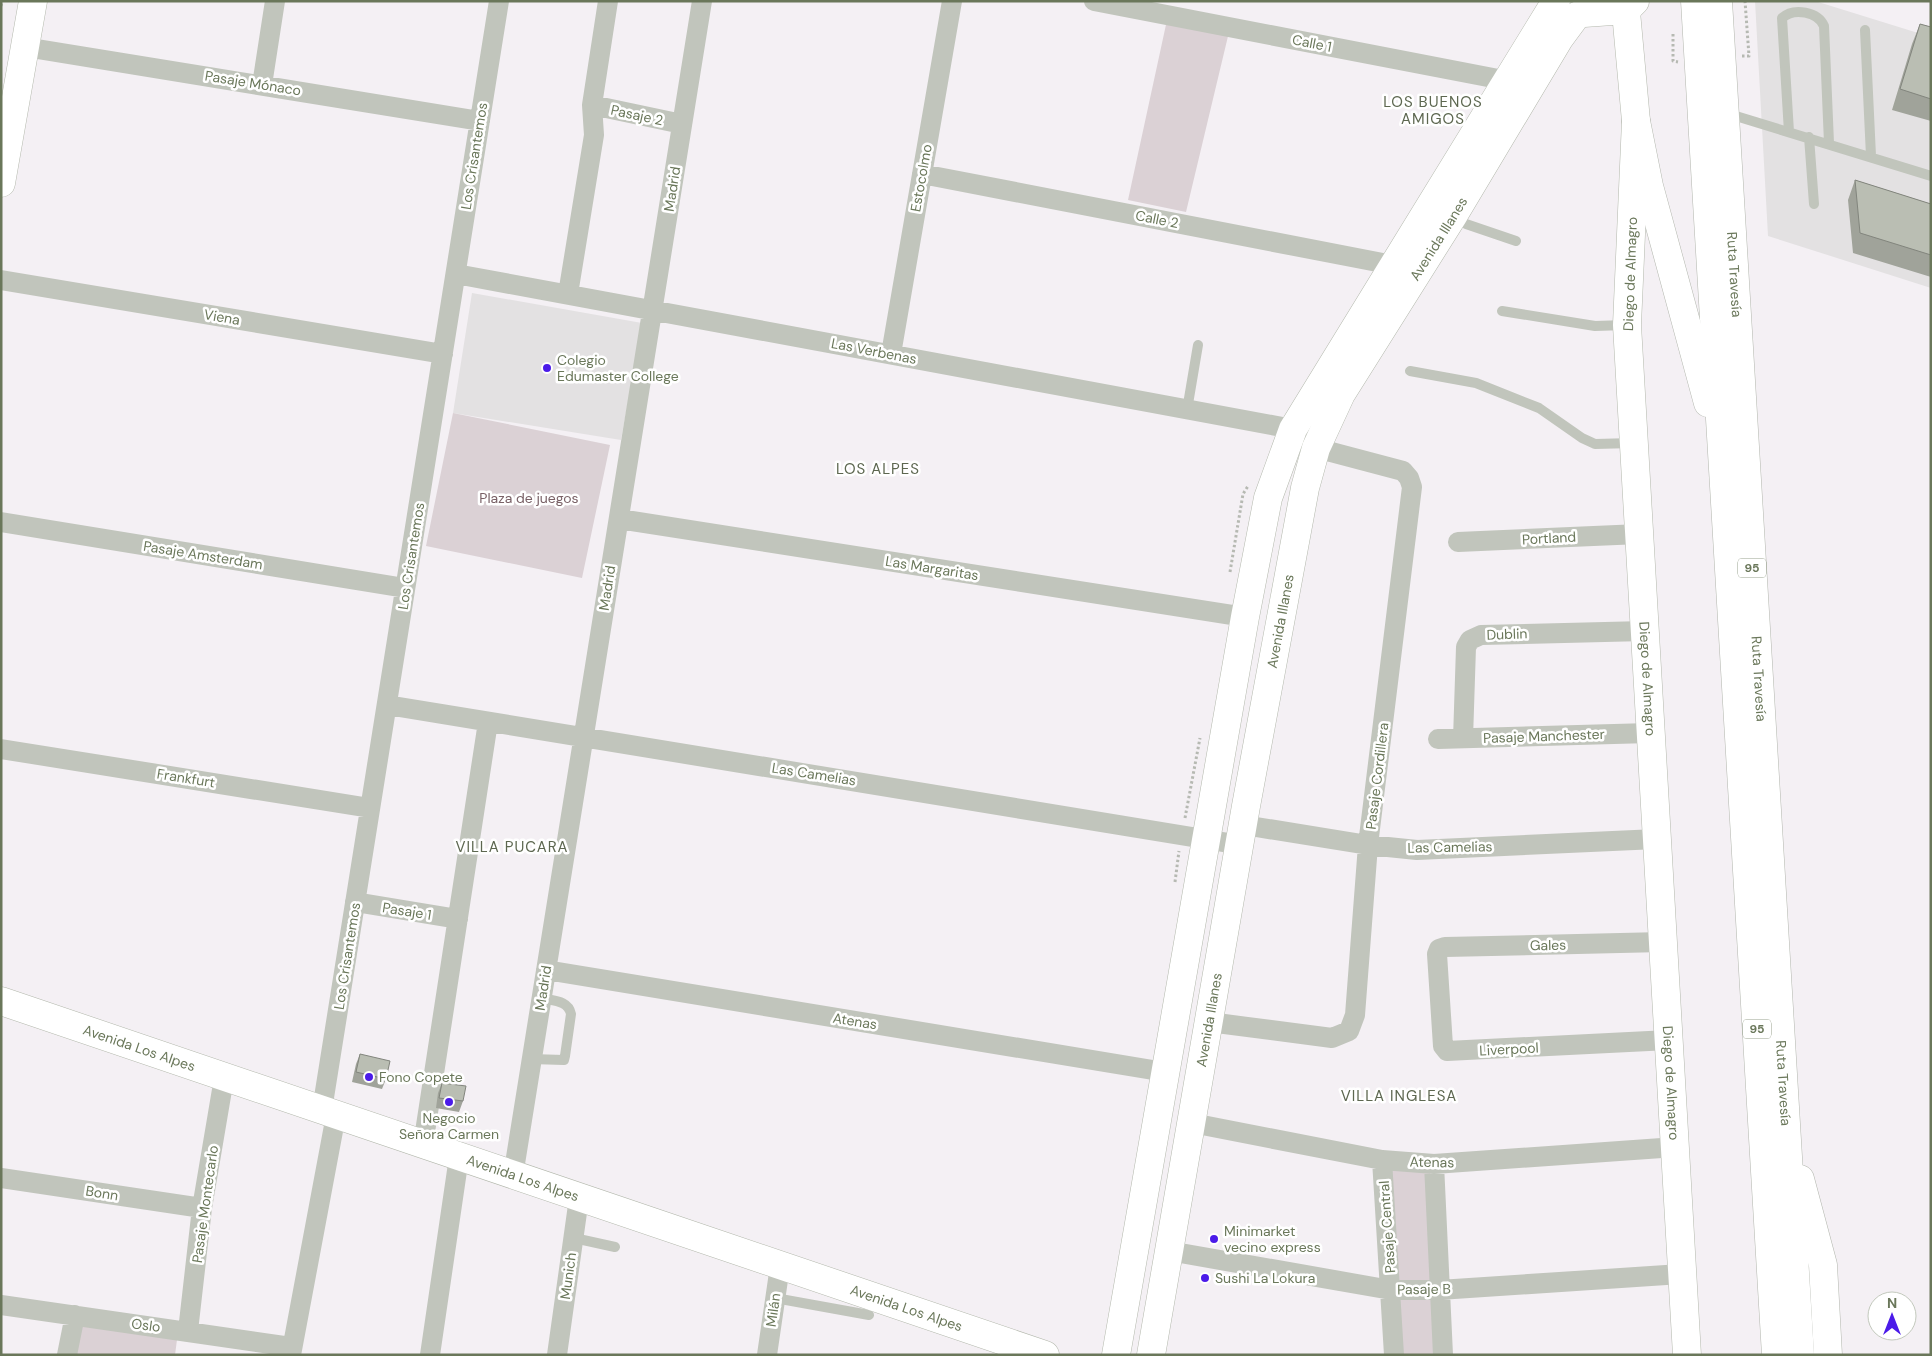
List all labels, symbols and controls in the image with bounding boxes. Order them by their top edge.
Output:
street label: Calle 1 [1291,30,1333,56]
street label: Pasaje Mónaco [204,67,302,99]
district label: LOS BUENOS AMIGOS [1383,92,1483,129]
street label: Los Crisantemos [457,101,491,211]
street label: Pasaje 2 [609,101,665,129]
street label: Estocolmo [906,143,936,213]
street label: Madrid [660,165,684,213]
street label: Avenida Illanes [1406,194,1471,284]
street label: Calle 2 [1134,206,1180,232]
street label: Diego de Almagro [1619,216,1641,332]
street label: Ruta Travesía [1723,231,1746,318]
street label: Viena [203,305,241,329]
street label: Las Verbenas [830,334,918,368]
place label: Colegio Edumaster College [557,351,679,385]
marker: Colegio Edumaster College [541,362,553,374]
district label: LOS ALPES [836,459,920,479]
park label: Plaza de juegos [479,489,579,507]
street label: Los Crisantemos [394,501,428,611]
street label: Portland [1521,528,1577,548]
street label: Pasaje Amsterdam [142,537,264,573]
street label: Las Margaritas [884,552,980,584]
road number: 95 [1738,558,1766,578]
street label: Madrid [595,564,619,612]
street label: Avenida Illanes [1263,573,1298,670]
street label: Diego de Almagro [1635,621,1660,736]
street label: Dublin [1486,624,1528,644]
street label: Ruta Travesía [1747,635,1771,722]
street label: Pasaje Cordillera [1362,722,1392,830]
street label: Pasaje Manchester [1483,725,1605,747]
street label: Las Camelias [771,758,857,790]
street label: Frankfurt [156,765,216,791]
district label: VILLA PUCARA [455,837,569,857]
street label: Las Camelias [1407,837,1493,857]
street label: Pasaje 1 [381,898,433,924]
street label: Los Crisantemos [330,901,364,1011]
street label: Gales [1530,936,1566,954]
street label: Madrid [531,964,555,1012]
street label: Avenida Illanes [1192,971,1226,1068]
street label: Atenas [832,1009,878,1033]
street label: Avenida Los Alpes [81,1020,198,1075]
road number: 95 [1743,1020,1771,1038]
street label: Diego de Almagro [1659,1025,1683,1141]
street label: Liverpool [1479,1038,1539,1060]
street label: Ruta Travesía [1772,1040,1795,1126]
place label: Fono Copete [379,1068,463,1086]
marker: Fono Copete [363,1071,375,1083]
district label: VILLA INGLESA [1341,1086,1457,1106]
marker: Negocio Señora Carmen [443,1096,455,1108]
place label: Negocio Señora Carmen [399,1109,499,1143]
street label: Pasaje Montecarlo [188,1144,222,1264]
street label: Avenida Los Alpes [464,1151,581,1205]
street label: Atenas [1410,1153,1454,1171]
street label: Pasaje Central [1375,1180,1399,1274]
street label: Bonn [84,1182,120,1204]
place label: Minimarket vecino express [1224,1222,1321,1256]
marker: Minimarket vecino express [1208,1233,1220,1245]
street label: Munich [556,1251,580,1301]
place label: Sushi La Lokura [1215,1269,1315,1287]
marker: Sushi La Lokura [1199,1272,1211,1284]
street label: Pasaje B [1397,1280,1451,1298]
street label: Avenida Los Alpes [848,1281,965,1335]
north arrow [1867,1291,1917,1341]
street label: Milán [762,1292,784,1328]
text: N [1887,1294,1897,1312]
street label: Oslo [130,1314,162,1336]

